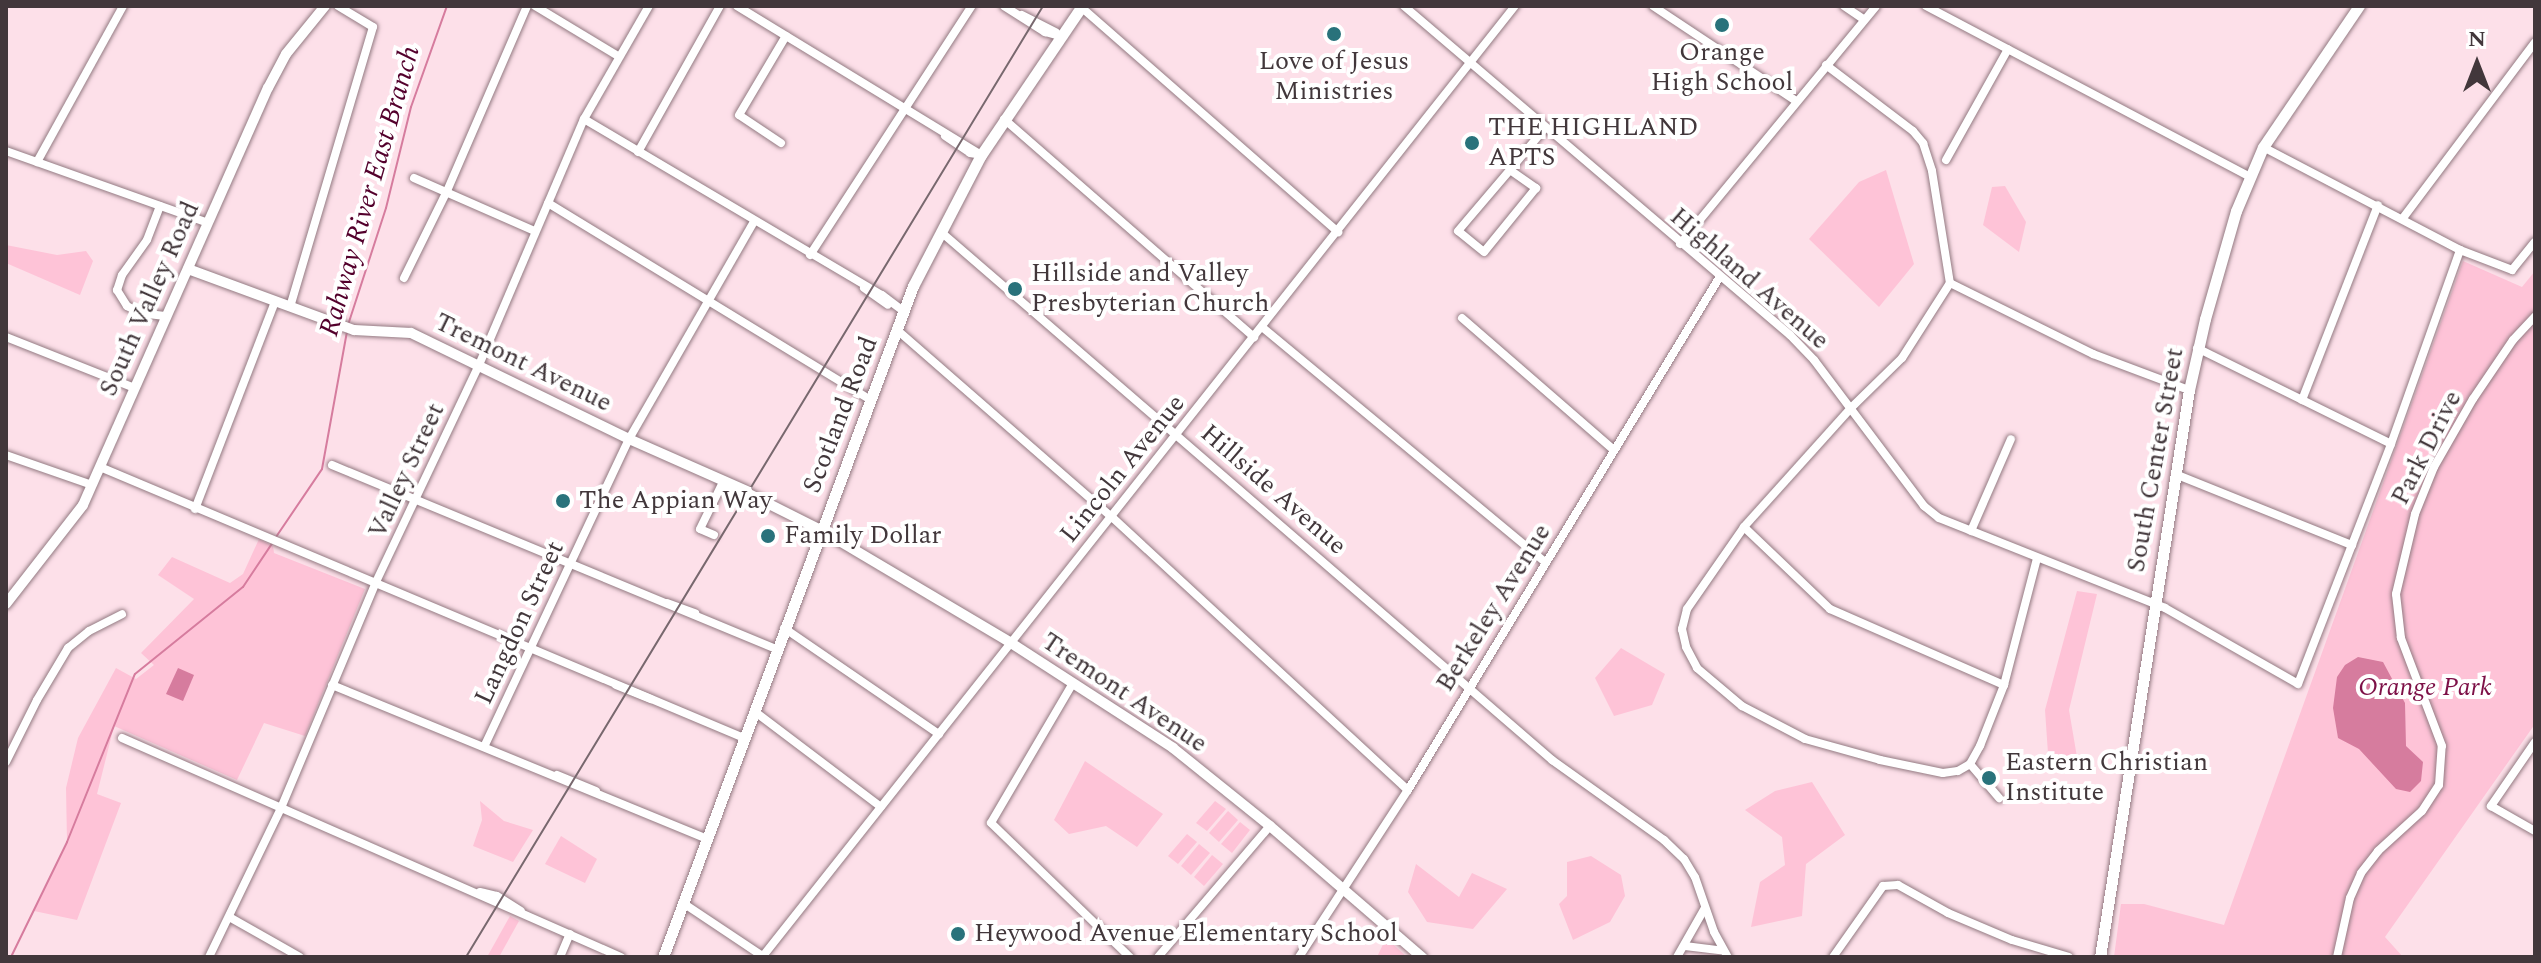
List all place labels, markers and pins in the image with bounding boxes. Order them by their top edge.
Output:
marker: Orange High School [1713,16,1731,34]
marker: Love of Jesus Ministries [1325,25,1343,43]
place label: Orange High School [1651,37,1793,98]
place label: Love of Jesus Ministries [1259,46,1409,108]
place label: THE HIGHLAND APTS [1488,112,1698,174]
marker: THE HIGHLAND APTS [1463,134,1481,152]
place label: Hillside and Valley Presbyterian Church [1031,258,1269,320]
marker: Hillside and Valley Presbyterian Church [1006,280,1024,298]
place label: The Appian Way [579,485,772,517]
marker: The Appian Way [554,492,572,510]
place label: Family Dollar [784,520,942,552]
marker: Family Dollar [759,527,777,545]
place label: Eastern Christian Institute [2005,747,2208,808]
marker: Eastern Christian Institute [1980,769,1998,787]
place label: Heywood Avenue Elementary School [974,918,1398,950]
marker: Heywood Avenue Elementary School [949,925,967,943]

